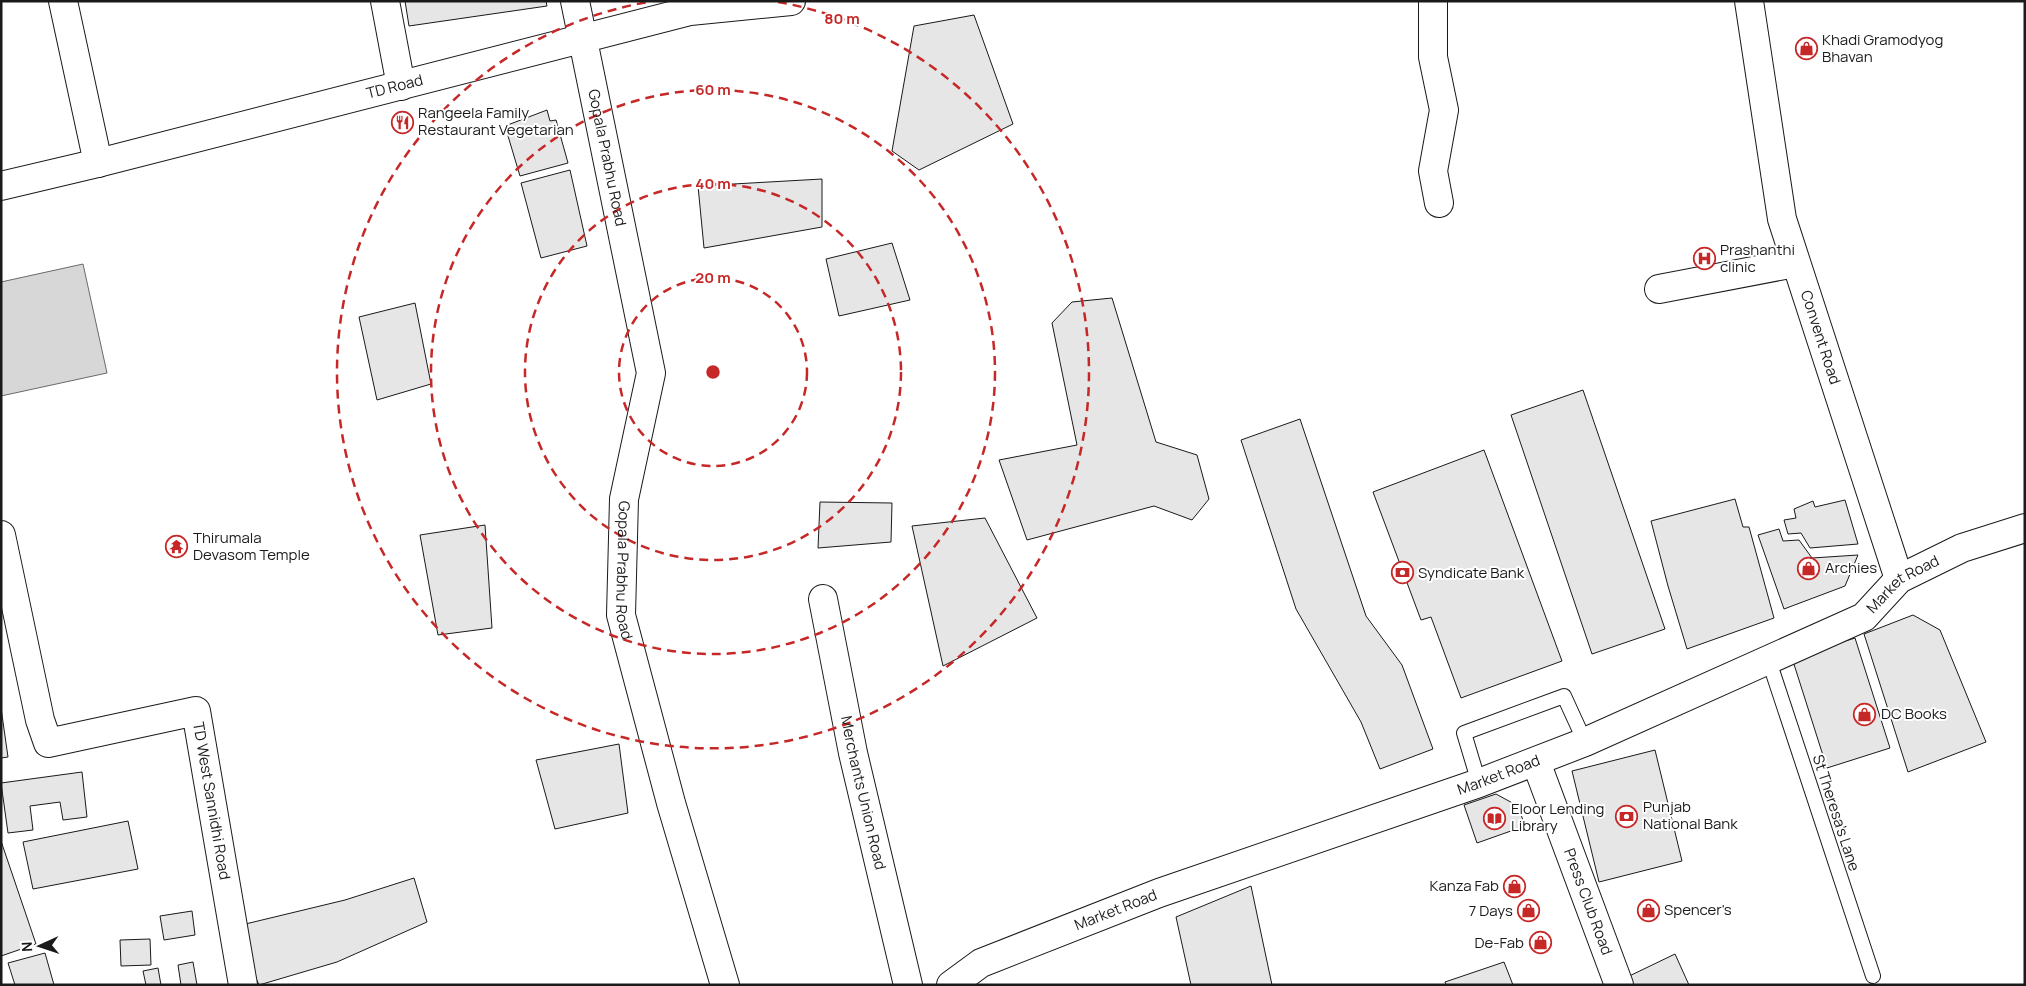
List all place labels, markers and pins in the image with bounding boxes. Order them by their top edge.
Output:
place label: Khadi Gramodyog Bhavan [1822,29,1943,67]
shop icon: Khadi Gramodyog Bhavan [1794,37,1818,61]
place label: Rangeela Family Restaurant Vegetarian [418,102,574,140]
restaurant icon: Rangeela Family Restaurant Vegetarian [390,110,414,134]
place label: Prashanthi clinic [1720,239,1795,277]
hospital icon: Prashanthi clinic [1692,247,1716,271]
centre of rings [704,363,722,381]
place label: Thirumala Devasom Temple [193,527,310,565]
temple icon: Thirumala Devasom Temple [165,535,189,559]
shop icon: Archies [1797,556,1821,580]
place label: Archies [1825,557,1877,578]
bank icon: Syndicate Bank [1390,561,1414,585]
place label: Syndicate Bank [1418,562,1525,583]
shop icon: DC Books [1853,702,1877,726]
place label: DC Books [1881,703,1947,724]
place label: Punjab National Bank [1643,796,1738,834]
place label: Eloor Lending Library [1511,798,1604,836]
bank icon: Punjab National Bank [1615,804,1639,828]
library icon: Eloor Lending Library [1483,806,1507,830]
shop icon: Kanza Fab [1503,874,1527,898]
place label: Kanza Fab [1430,875,1499,896]
shop icon: Spencer's [1636,898,1660,922]
shop icon: 7 Days [1517,899,1541,923]
place label: Spencer's [1664,899,1732,920]
place label: 7 Days [1469,900,1513,921]
shop icon: De-Fab [1528,931,1552,955]
place label: De-Fab [1474,932,1524,953]

